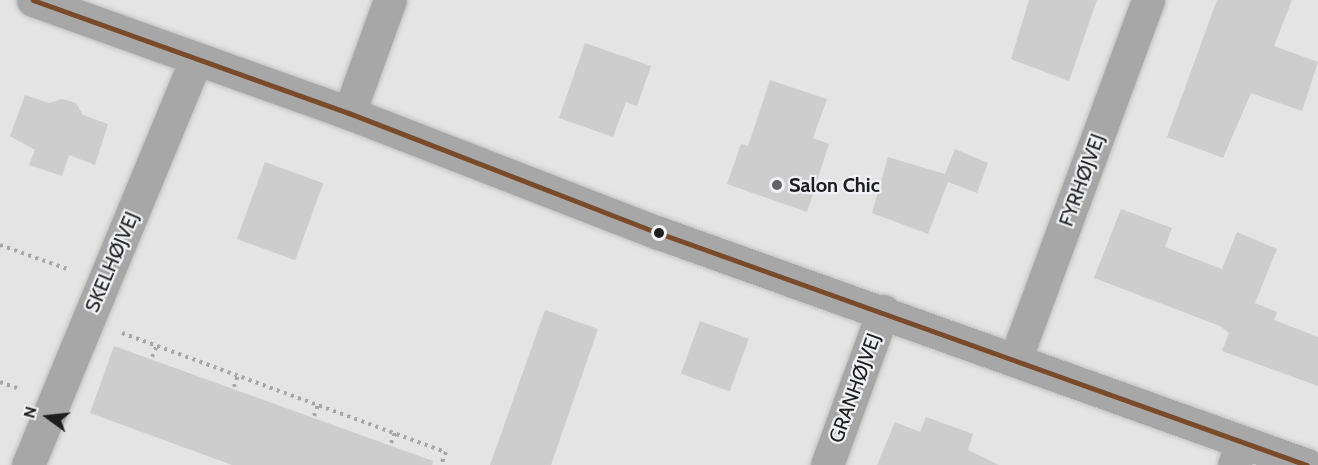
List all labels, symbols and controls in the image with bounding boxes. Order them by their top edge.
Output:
street label: FYRHØJVEJ [1054,130,1110,230]
place label: Salon Chic [789,173,880,197]
marker: Salon Chic [770,178,784,192]
street label: SKELHØJVEJ [80,208,144,316]
unlabelled marker [653,227,665,239]
street label: GRANHØJVEJ [824,330,886,446]
north arrow [18,387,78,447]
text: N [19,404,41,420]

